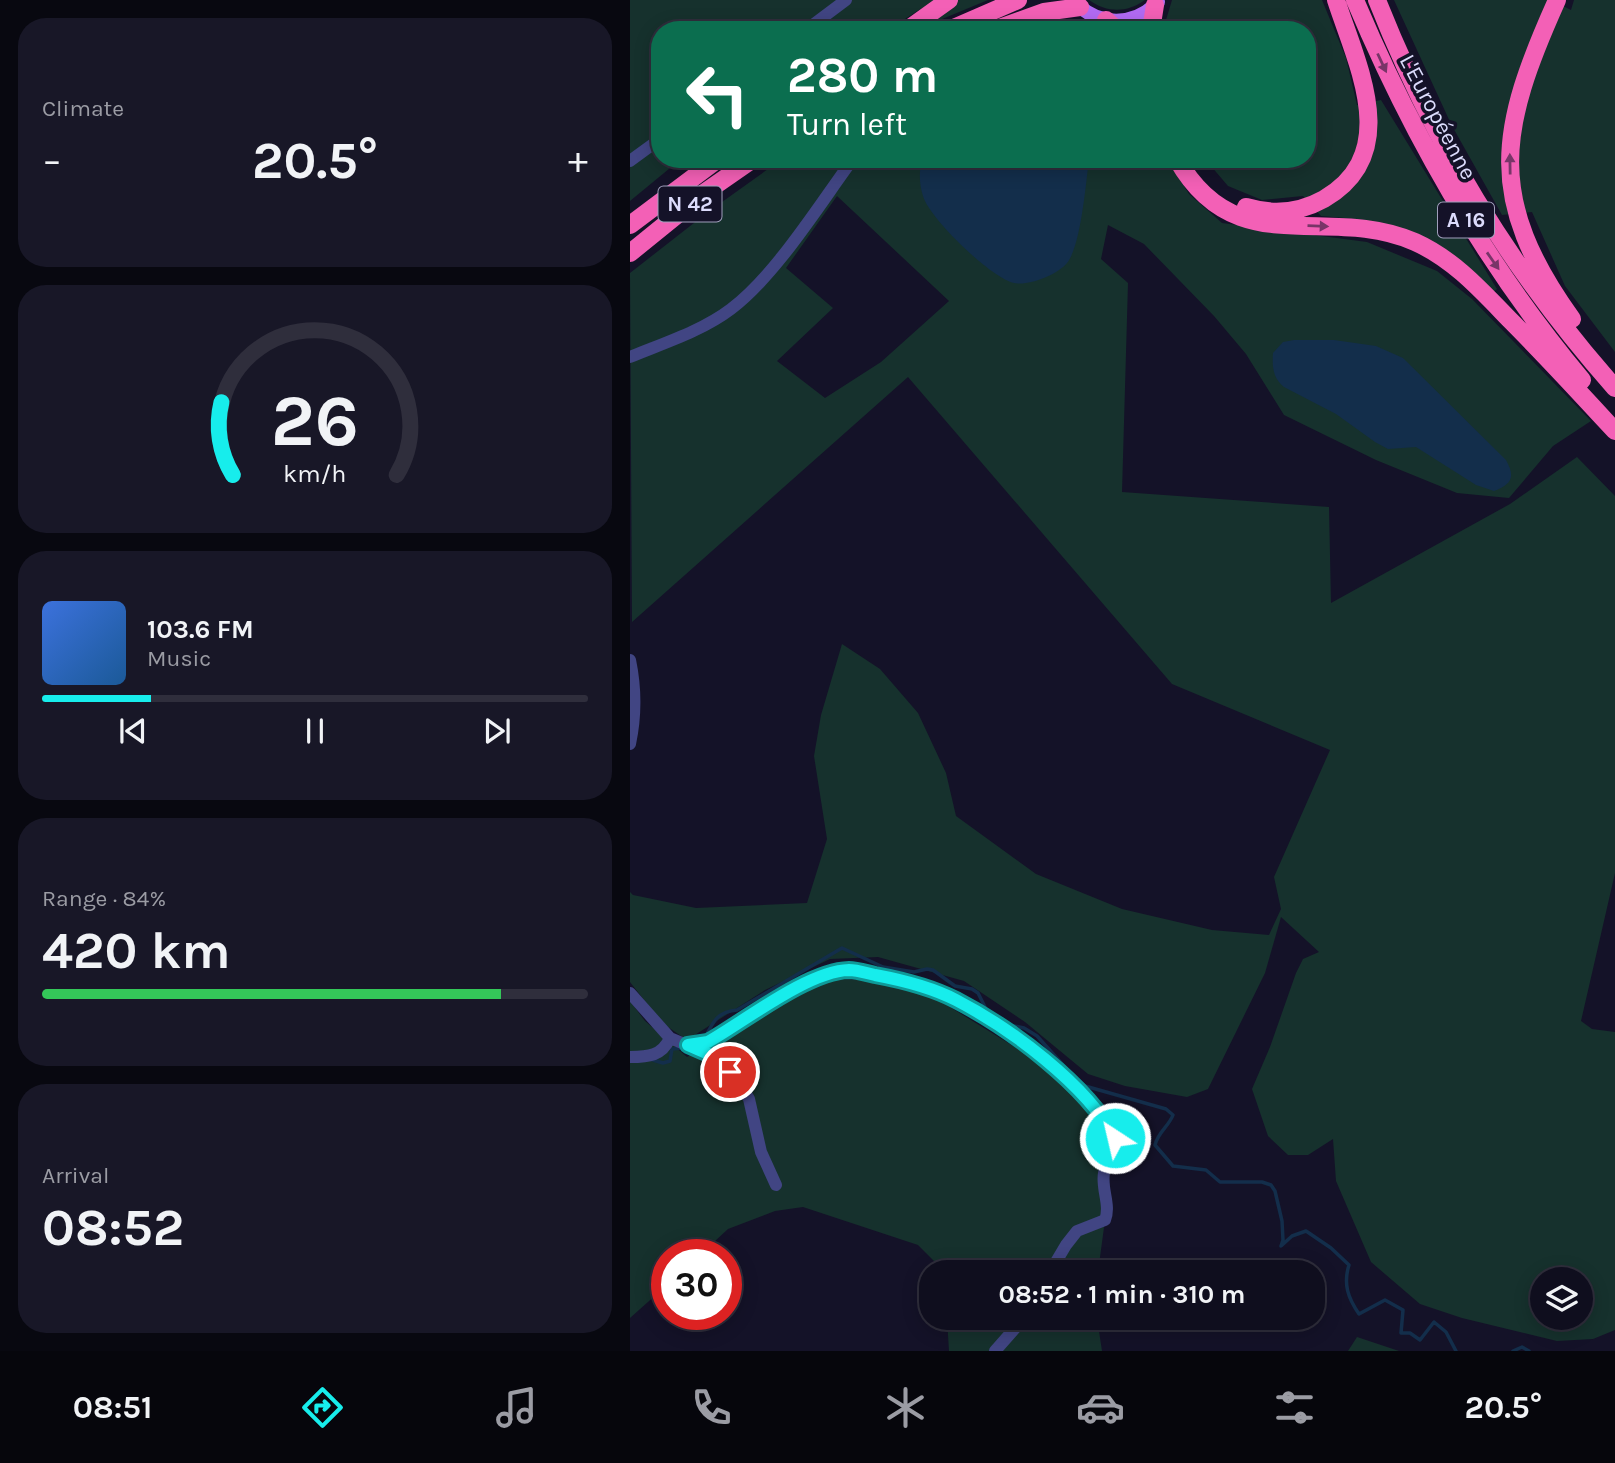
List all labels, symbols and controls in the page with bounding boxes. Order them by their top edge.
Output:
text: 280 m [787,47,938,104]
icon: left [672,49,763,140]
street label: L'Européenne [1394,50,1482,184]
one-way arrow [1376,53,1388,73]
text: Climate [42,95,124,122]
text: Turn left [787,106,907,143]
text: 20.5° [252,130,378,191]
text: − [42,138,62,183]
text: + [568,138,588,183]
one-way arrow [1505,153,1516,175]
road number: N 42 [658,186,722,222]
road number: A 16 [1438,202,1494,238]
one-way arrow [1307,221,1329,232]
one-way arrow [1486,251,1499,271]
text: 26 [271,378,359,463]
text: km/h [283,459,347,488]
text: 103.6 FM [147,614,254,645]
text: Music [147,645,211,672]
icon: previous [114,712,152,750]
icon: pause [296,712,334,750]
icon: next [478,712,516,750]
text: Range · 84% [42,885,166,912]
text: 420 km [42,920,231,981]
pin [700,1042,760,1102]
icon: arrive [711,1053,749,1091]
position arrow [1078,1101,1152,1175]
text: Arrival [42,1162,109,1189]
text: 08:52 [42,1197,184,1258]
speed limit sign: 30 [651,1239,742,1330]
map controls [1530,1267,1593,1330]
button: layers [1530,1267,1593,1330]
text: 08:52 · 1 min · 310 m [998,1279,1246,1310]
icon: directions [298,1383,347,1432]
icon: music [492,1383,541,1432]
icon: phone [687,1383,736,1432]
icon: climate [881,1383,930,1432]
icon: car [1076,1383,1125,1432]
icon: filters [1270,1383,1319,1432]
text: 08:51 [73,1389,152,1426]
text: 20.5° [1465,1389,1542,1426]

